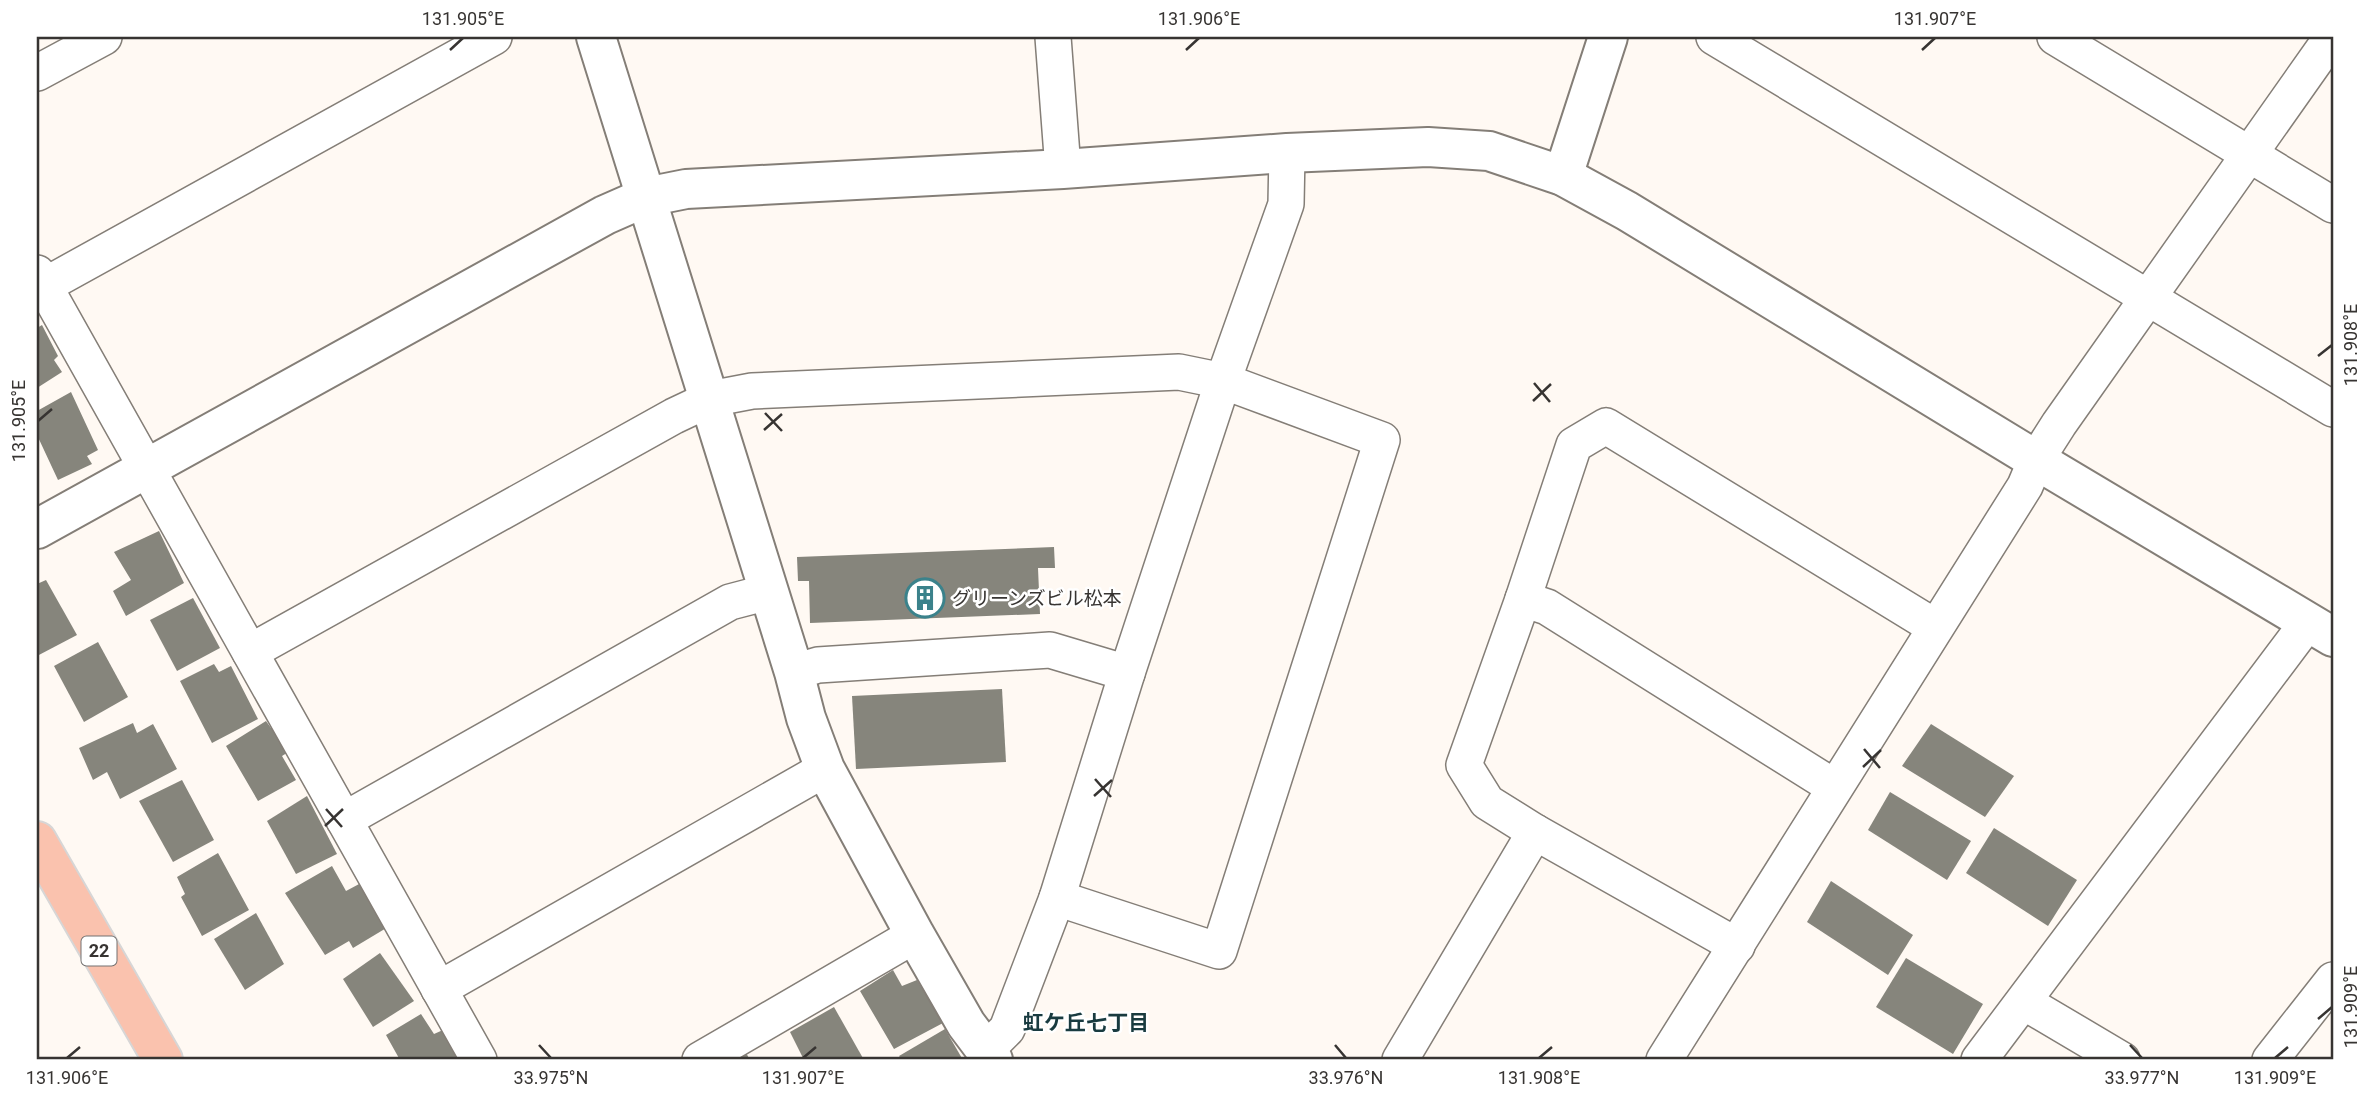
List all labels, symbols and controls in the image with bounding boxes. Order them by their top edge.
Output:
text: 131.905°E [422,8,504,29]
text: 131.906°E [1158,8,1240,29]
text: 131.907°E [1894,8,1976,29]
text: 131.908°E [2340,304,2361,386]
text: 131.905°E [8,380,29,462]
building icon: グリーンズビル松本 [904,577,946,619]
place label: グリーンズビル松本 [952,587,1122,610]
road number: 22 [82,936,116,966]
text: 131.909°E [2340,966,2361,1048]
district label: 虹ケ丘七丁目 [1023,1011,1149,1035]
text: 131.906°E [26,1067,108,1088]
text: 33.975°N [514,1067,588,1088]
text: 131.907°E [762,1067,844,1088]
text: 33.976°N [1309,1067,1383,1088]
text: 131.908°E [1498,1067,1580,1088]
text: 33.977°N [2105,1067,2179,1088]
text: 131.909°E [2234,1067,2316,1088]

